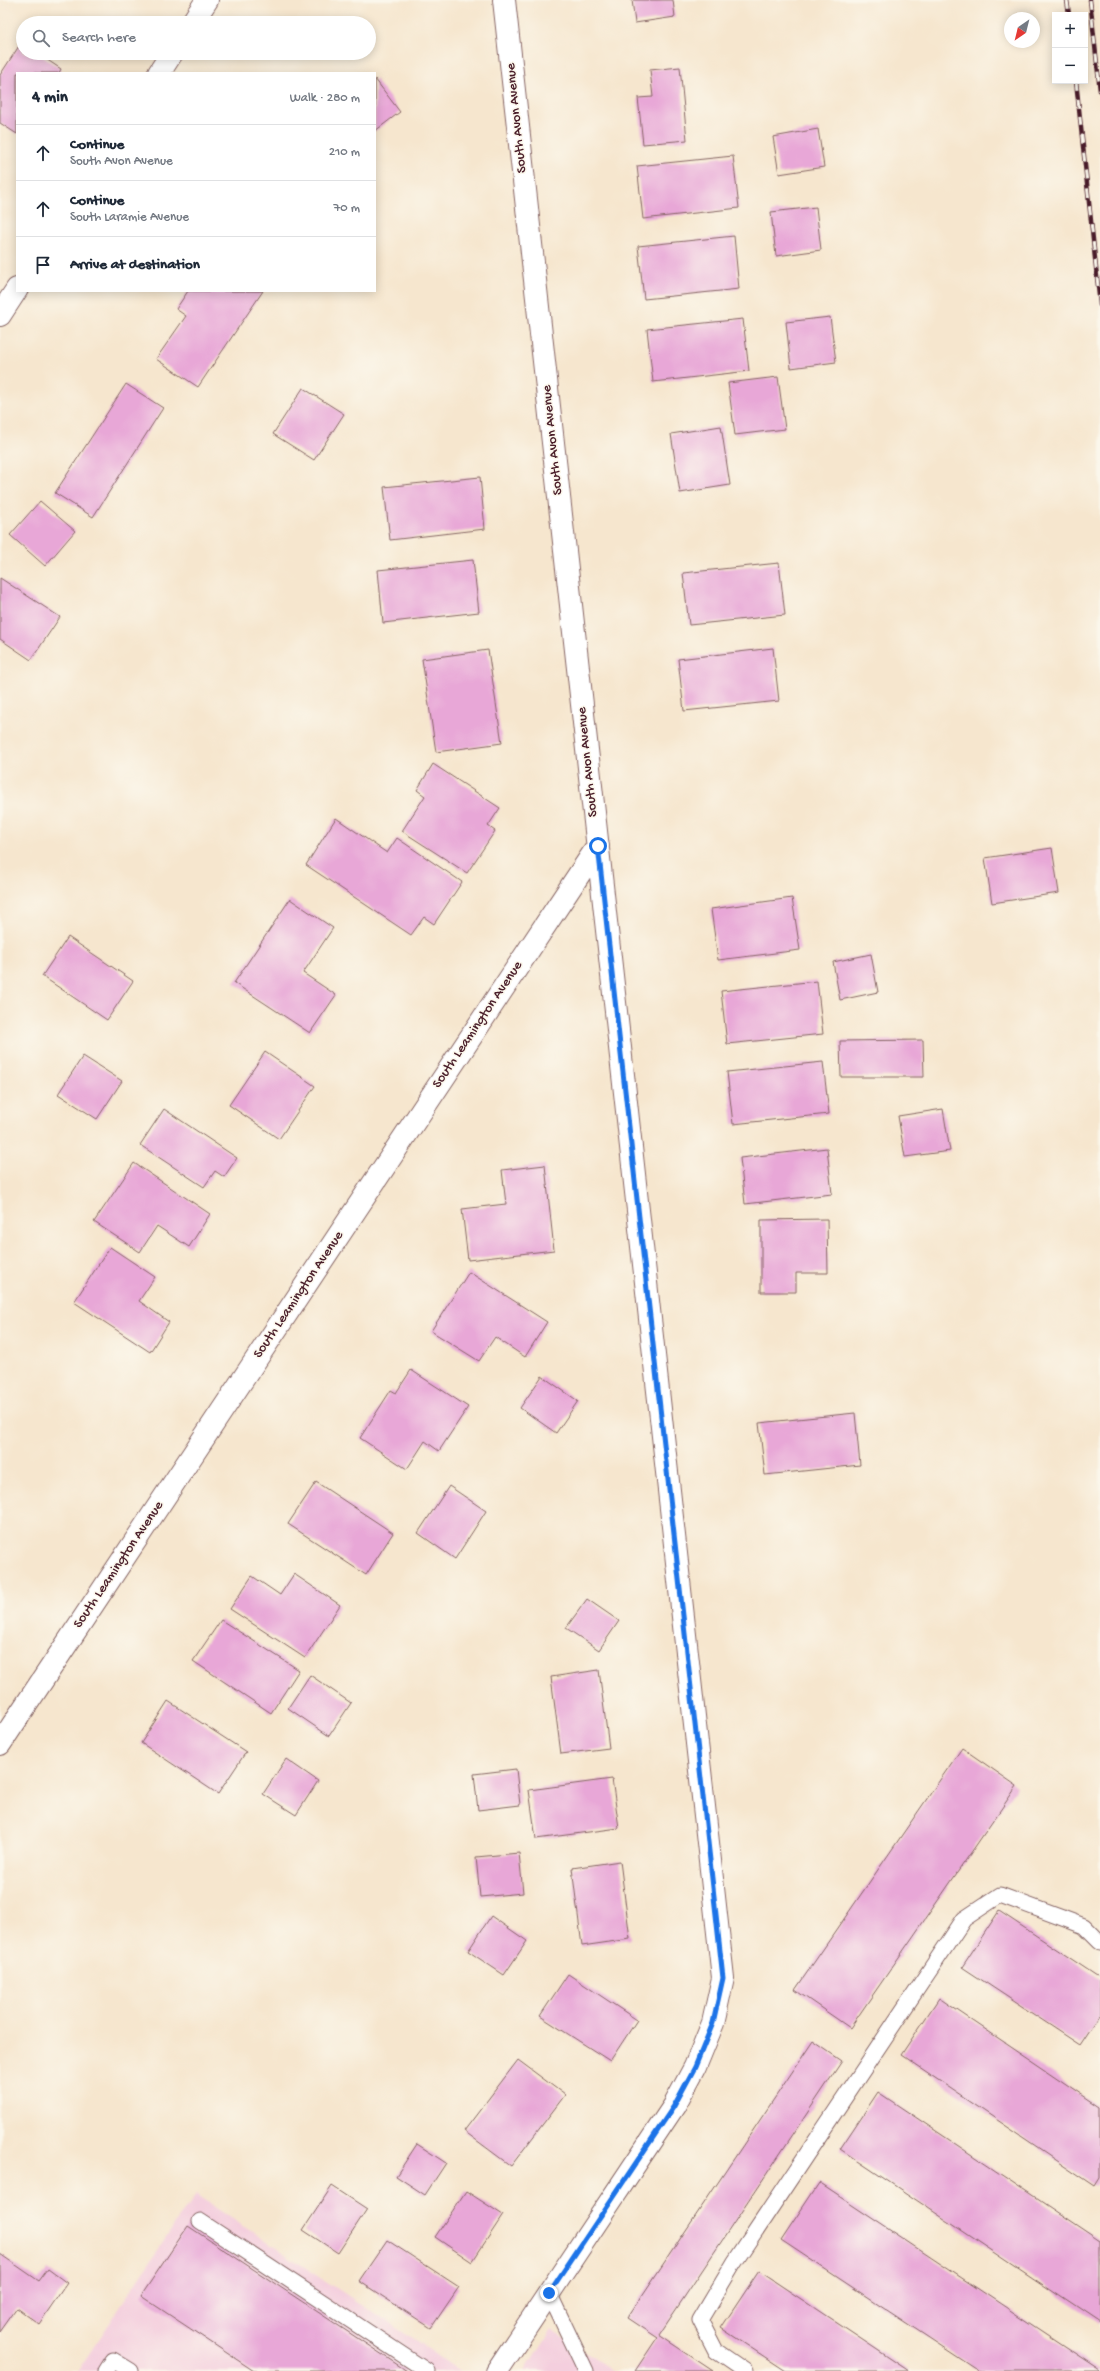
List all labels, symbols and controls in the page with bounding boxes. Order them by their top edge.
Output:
north arrow [1004,12,1040,48]
map controls [1052,12,1088,84]
button: + [1052,12,1088,48]
search box [16,16,376,60]
icon: search [30,27,52,49]
text: Search here [62,29,136,47]
button: − [1052,48,1088,84]
street label: South Avon Avenue [503,61,531,174]
text: 4 min [32,88,68,108]
text: Walk · 280 m [290,91,360,106]
text: Continue [70,136,124,154]
icon: ahead [32,142,54,164]
text: 210 m [329,145,360,160]
text: South Avon Avenue [70,154,173,169]
text: Continue [70,192,124,210]
icon: ahead [32,198,54,220]
text: 70 m [334,201,360,216]
text: South Laramie Avenue [70,210,189,225]
icon: arrive [32,254,54,276]
text: Arrive at destination [70,256,200,274]
street label: South Avon Avenue [539,383,567,496]
street label: South Avon Avenue [574,705,602,818]
route start [589,837,607,855]
street label: South Leamington Avenue [429,958,527,1092]
street label: South Leamington Avenue [250,1228,348,1362]
street label: South Leamington Avenue [70,1498,168,1632]
route end [540,2284,558,2302]

